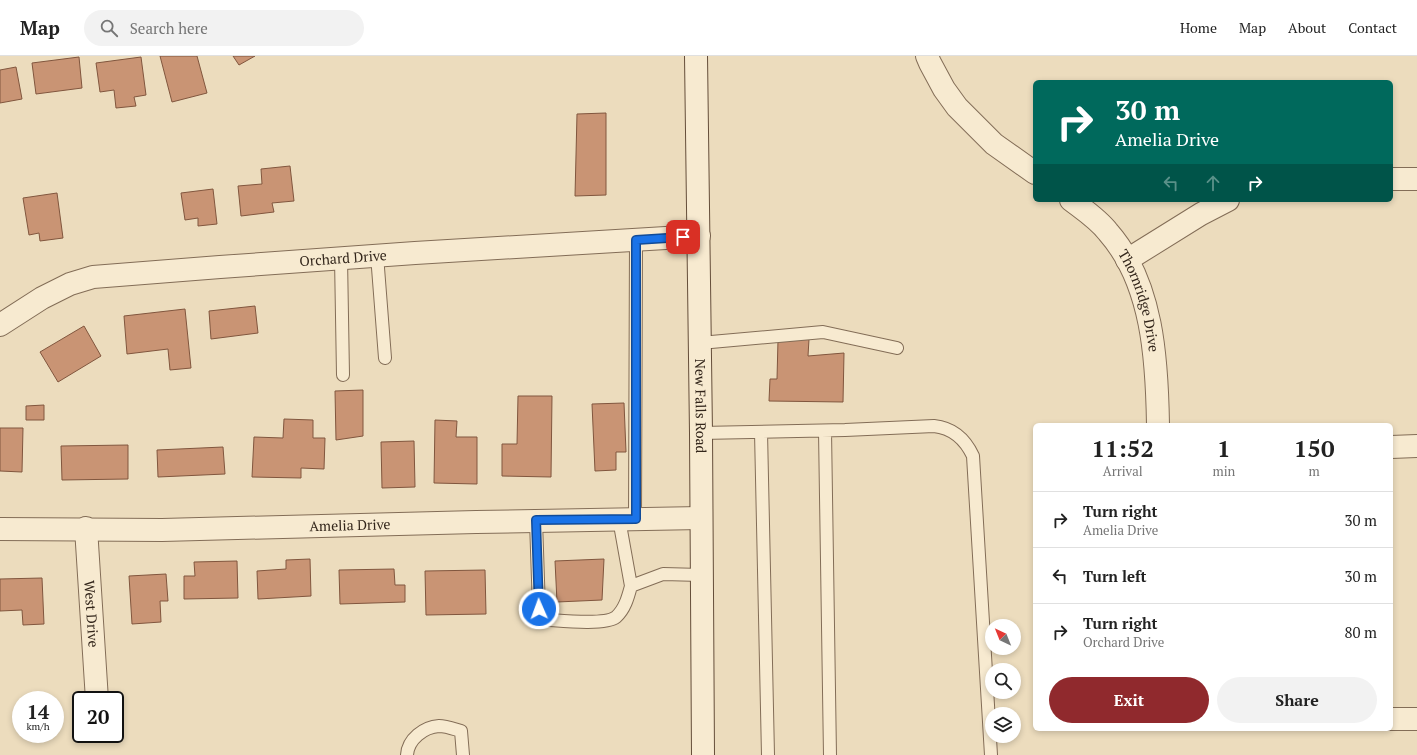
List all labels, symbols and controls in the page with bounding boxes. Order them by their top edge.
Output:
search box [84,10,364,46]
text: Map [20,15,60,40]
icon: search [98,17,120,39]
text: Search here [130,18,208,38]
text: Home [1180,18,1217,37]
text: Map [1239,18,1266,37]
text: About [1288,18,1326,37]
text: Contact [1348,18,1397,37]
text: 30 m [1115,91,1180,128]
icon: right [1049,96,1101,148]
text: Amelia Drive [1115,127,1219,151]
icon: left [1160,172,1182,194]
icon: ahead [1202,172,1224,194]
icon: right [1244,172,1266,194]
pin [666,220,700,254]
icon: arrive [672,226,694,248]
street label: Orchard Drive [299,245,387,270]
street label: Thornridge Drive [1114,246,1164,353]
street label: New Falls Road [691,358,711,454]
text: 11:52 [1091,432,1154,464]
text: 1 [1217,432,1231,464]
text: 150 [1294,432,1334,464]
text: Arrival [1103,462,1143,480]
text: min [1212,462,1235,480]
text: m [1309,462,1320,480]
text: Turn right [1083,501,1158,521]
icon: right [1049,509,1071,531]
text: 30 m [1344,510,1377,530]
street label: Amelia Drive [309,514,391,535]
text: Amelia Drive [1083,521,1158,539]
icon: left [1049,565,1071,587]
text: Turn left [1083,566,1147,586]
text: 30 m [1344,566,1377,586]
street label: West Drive [80,580,104,648]
position arrow [518,588,560,630]
text: Turn right [1083,613,1158,633]
north arrow [985,619,1021,655]
map controls [985,619,1021,743]
icon: right [1049,621,1071,643]
text: 80 m [1344,622,1377,642]
text: Orchard Drive [1083,633,1164,651]
button: search [985,663,1021,699]
button: Exit [1049,677,1209,723]
button: Share [1217,677,1377,723]
speed limit sign: 20 [72,691,124,743]
text: 14 [27,698,49,725]
button: layers [985,707,1021,743]
text: km/h [26,720,50,733]

